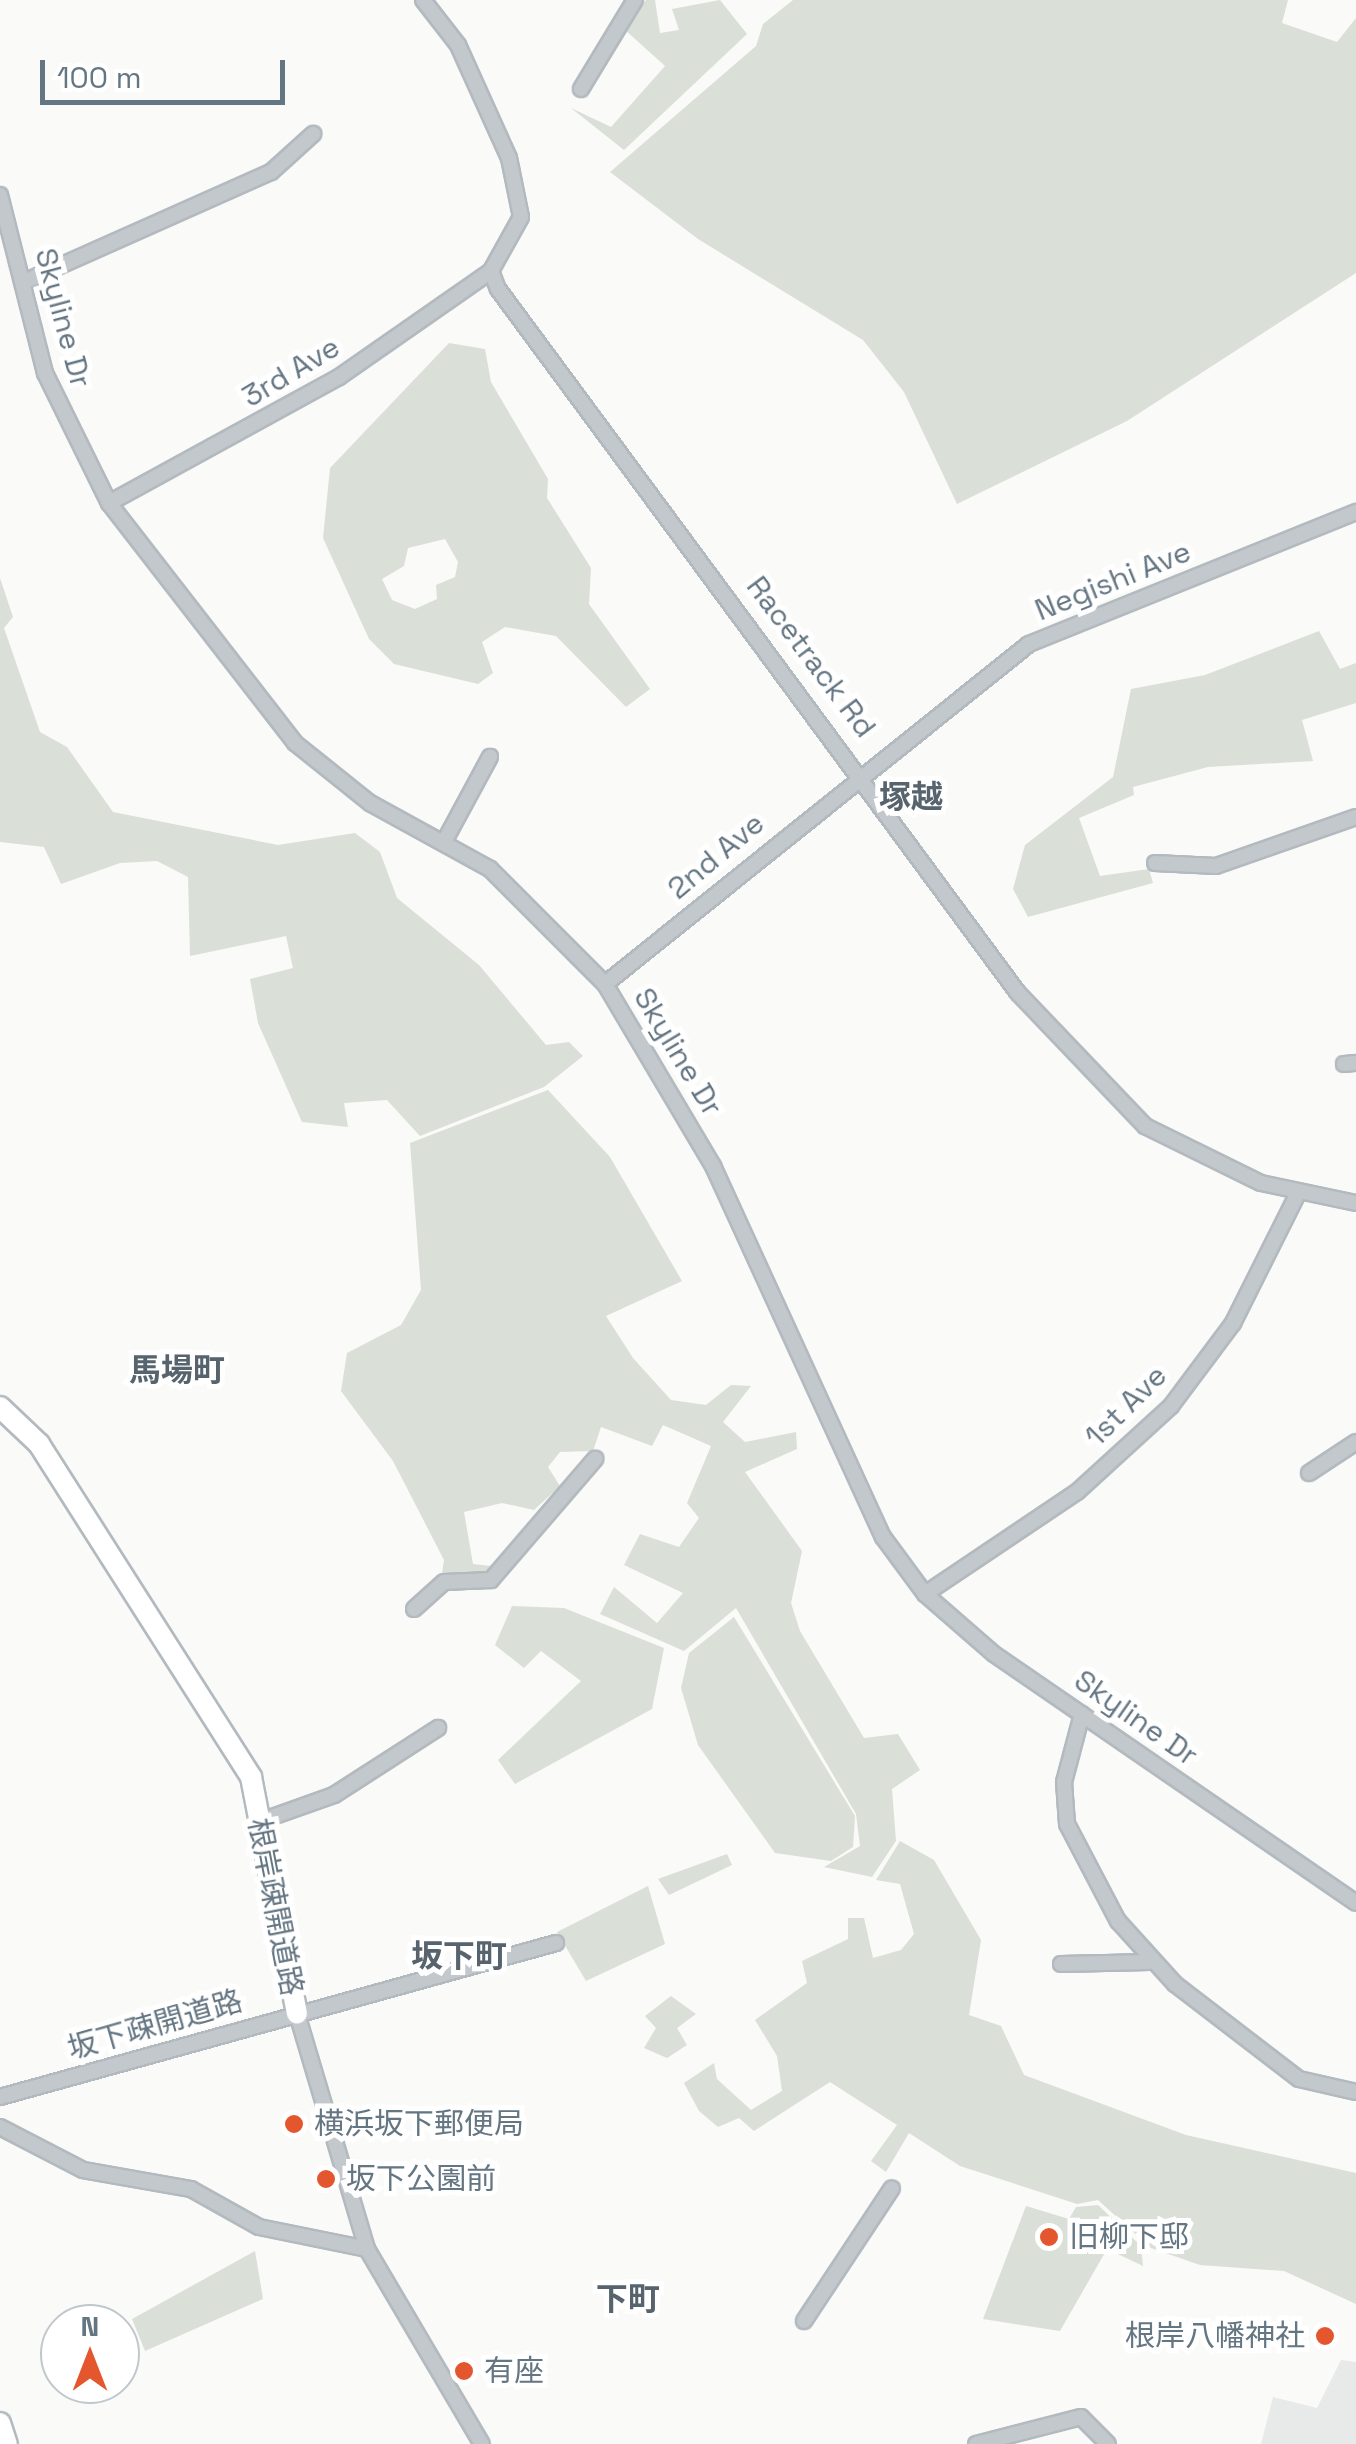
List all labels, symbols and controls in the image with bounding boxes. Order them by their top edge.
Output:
scale bar [45,40,290,102]
text: 100 m [57,58,142,97]
street label: Skyline Dr [27,244,99,392]
street label: 3rd Ave [236,329,346,415]
street label: Negishi Ave [1030,533,1196,629]
street label: Racetrack Rd [739,569,883,745]
district label: 塚越 [879,778,943,816]
street label: 2nd Ave [660,805,772,907]
street label: Skyline Dr [626,982,730,1122]
district label: 馬場町 [129,1351,225,1389]
street label: 1st Ave [1077,1357,1175,1455]
street label: Skyline Dr [1067,1662,1205,1774]
street label: 根岸疎開道路 [240,1815,310,1999]
district label: 坂下町 [411,1937,507,1975]
street label: 坂下疎開道路 [64,1983,246,2067]
place label: 横浜坂下郵便局 [314,2106,524,2142]
marker: 横浜坂下郵便局 [283,2113,305,2135]
place label: 坂下公園前 [346,2161,496,2197]
marker: 坂下公園前 [315,2168,337,2190]
place label: 旧柳下邸 [1069,2219,1189,2255]
marker: 旧柳下邸 [1038,2226,1060,2248]
district label: 下町 [596,2280,660,2318]
north arrow [40,2304,140,2404]
text: N [81,2308,99,2344]
place label: 根岸八幡神社 [1125,2318,1305,2354]
marker: 根岸八幡神社 [1314,2325,1336,2347]
place label: 有座 [484,2353,544,2389]
marker: 有座 [453,2360,475,2382]

